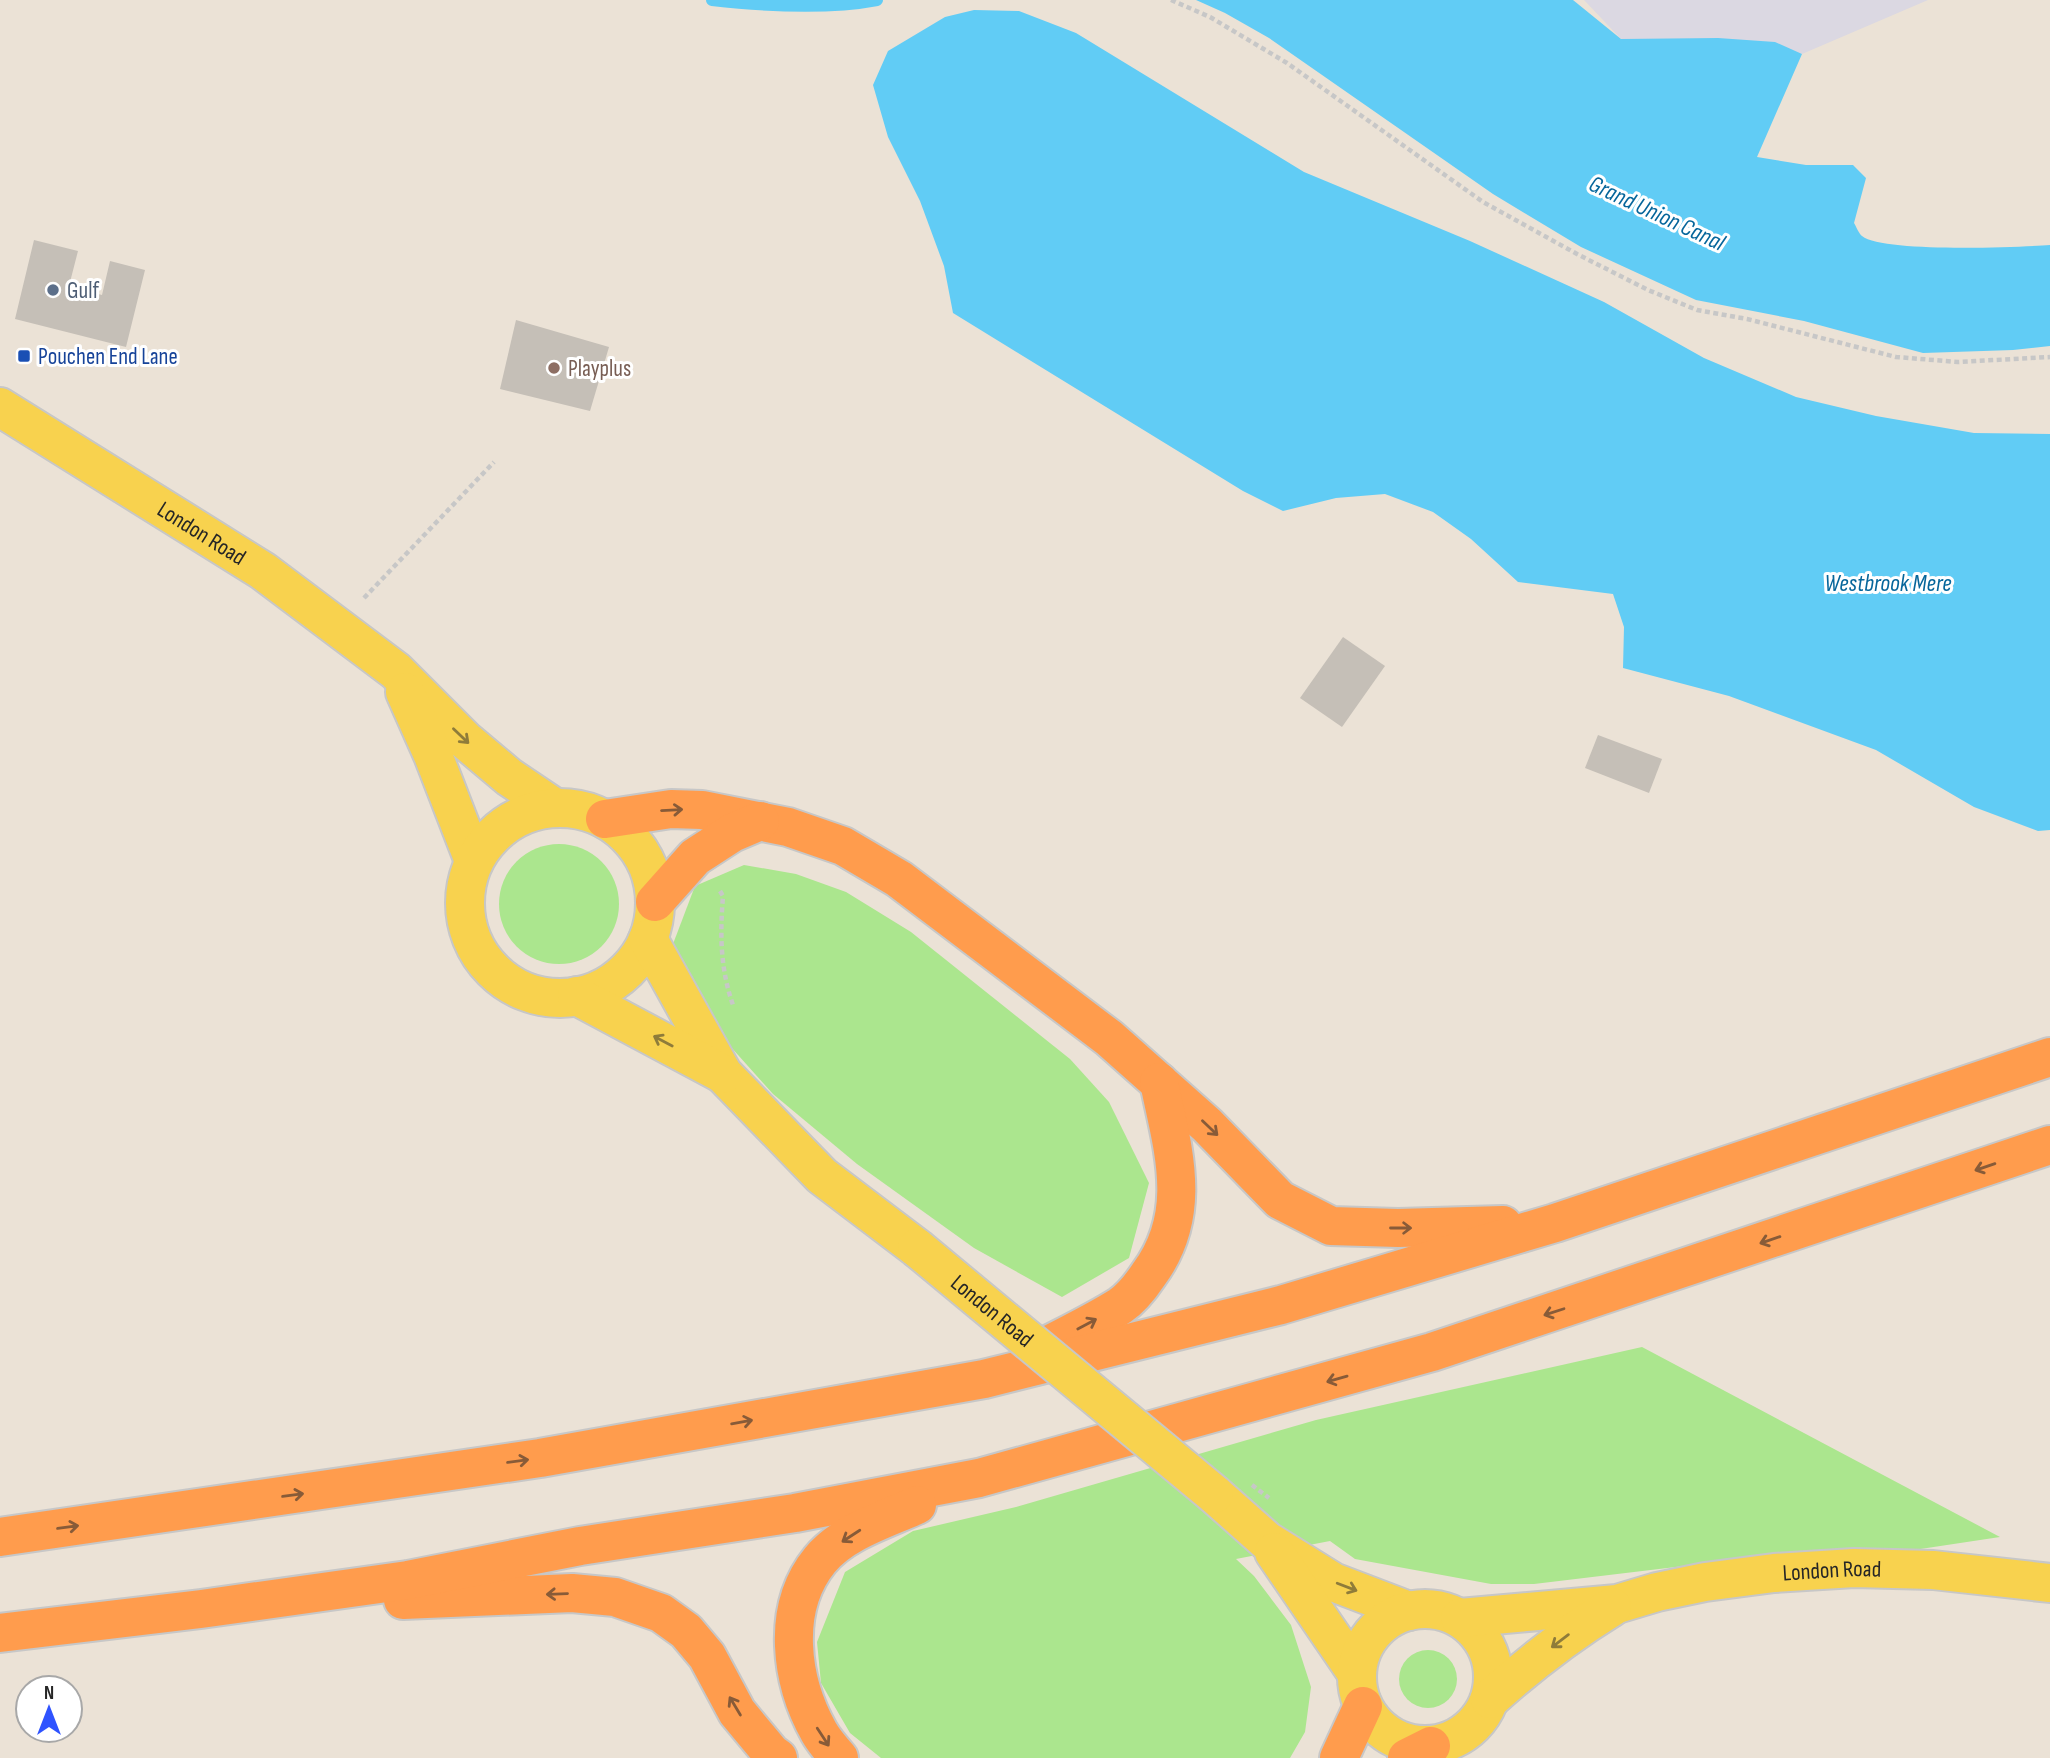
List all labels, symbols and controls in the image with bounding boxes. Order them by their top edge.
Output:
water label: Grand Union Canal [1584,169,1730,258]
place label: Gulf [67,277,99,305]
marker: Gulf [45,282,61,298]
place label: Pouchen End Lane [38,343,178,371]
marker: Pouchen End Lane [16,348,32,364]
place label: Playplus [568,355,631,383]
marker: Playplus [546,360,562,376]
street label: London Road [152,496,251,572]
water label: Westbrook Mere [1824,569,1952,598]
one-way arrow [453,728,470,745]
one-way arrow [660,803,683,816]
one-way arrow [653,1034,674,1048]
one-way arrow [1201,1119,1218,1136]
one-way arrow [1975,1162,1997,1174]
one-way arrow [1389,1221,1412,1235]
one-way arrow [1759,1234,1781,1247]
street label: London Road [945,1269,1039,1354]
one-way arrow [1544,1307,1566,1319]
one-way arrow [1077,1317,1097,1331]
one-way arrow [1326,1373,1349,1386]
one-way arrow [730,1415,753,1428]
one-way arrow [506,1455,529,1468]
one-way arrow [281,1488,304,1501]
one-way arrow [56,1521,78,1534]
one-way arrow [841,1530,861,1544]
street label: London Road [1782,1555,1882,1587]
one-way arrow [1336,1582,1358,1595]
one-way arrow [545,1587,568,1600]
one-way arrow [1551,1634,1570,1649]
north arrow [14,1674,84,1744]
text: N [44,1682,54,1705]
one-way arrow [727,1696,741,1716]
one-way arrow [816,1727,831,1746]

